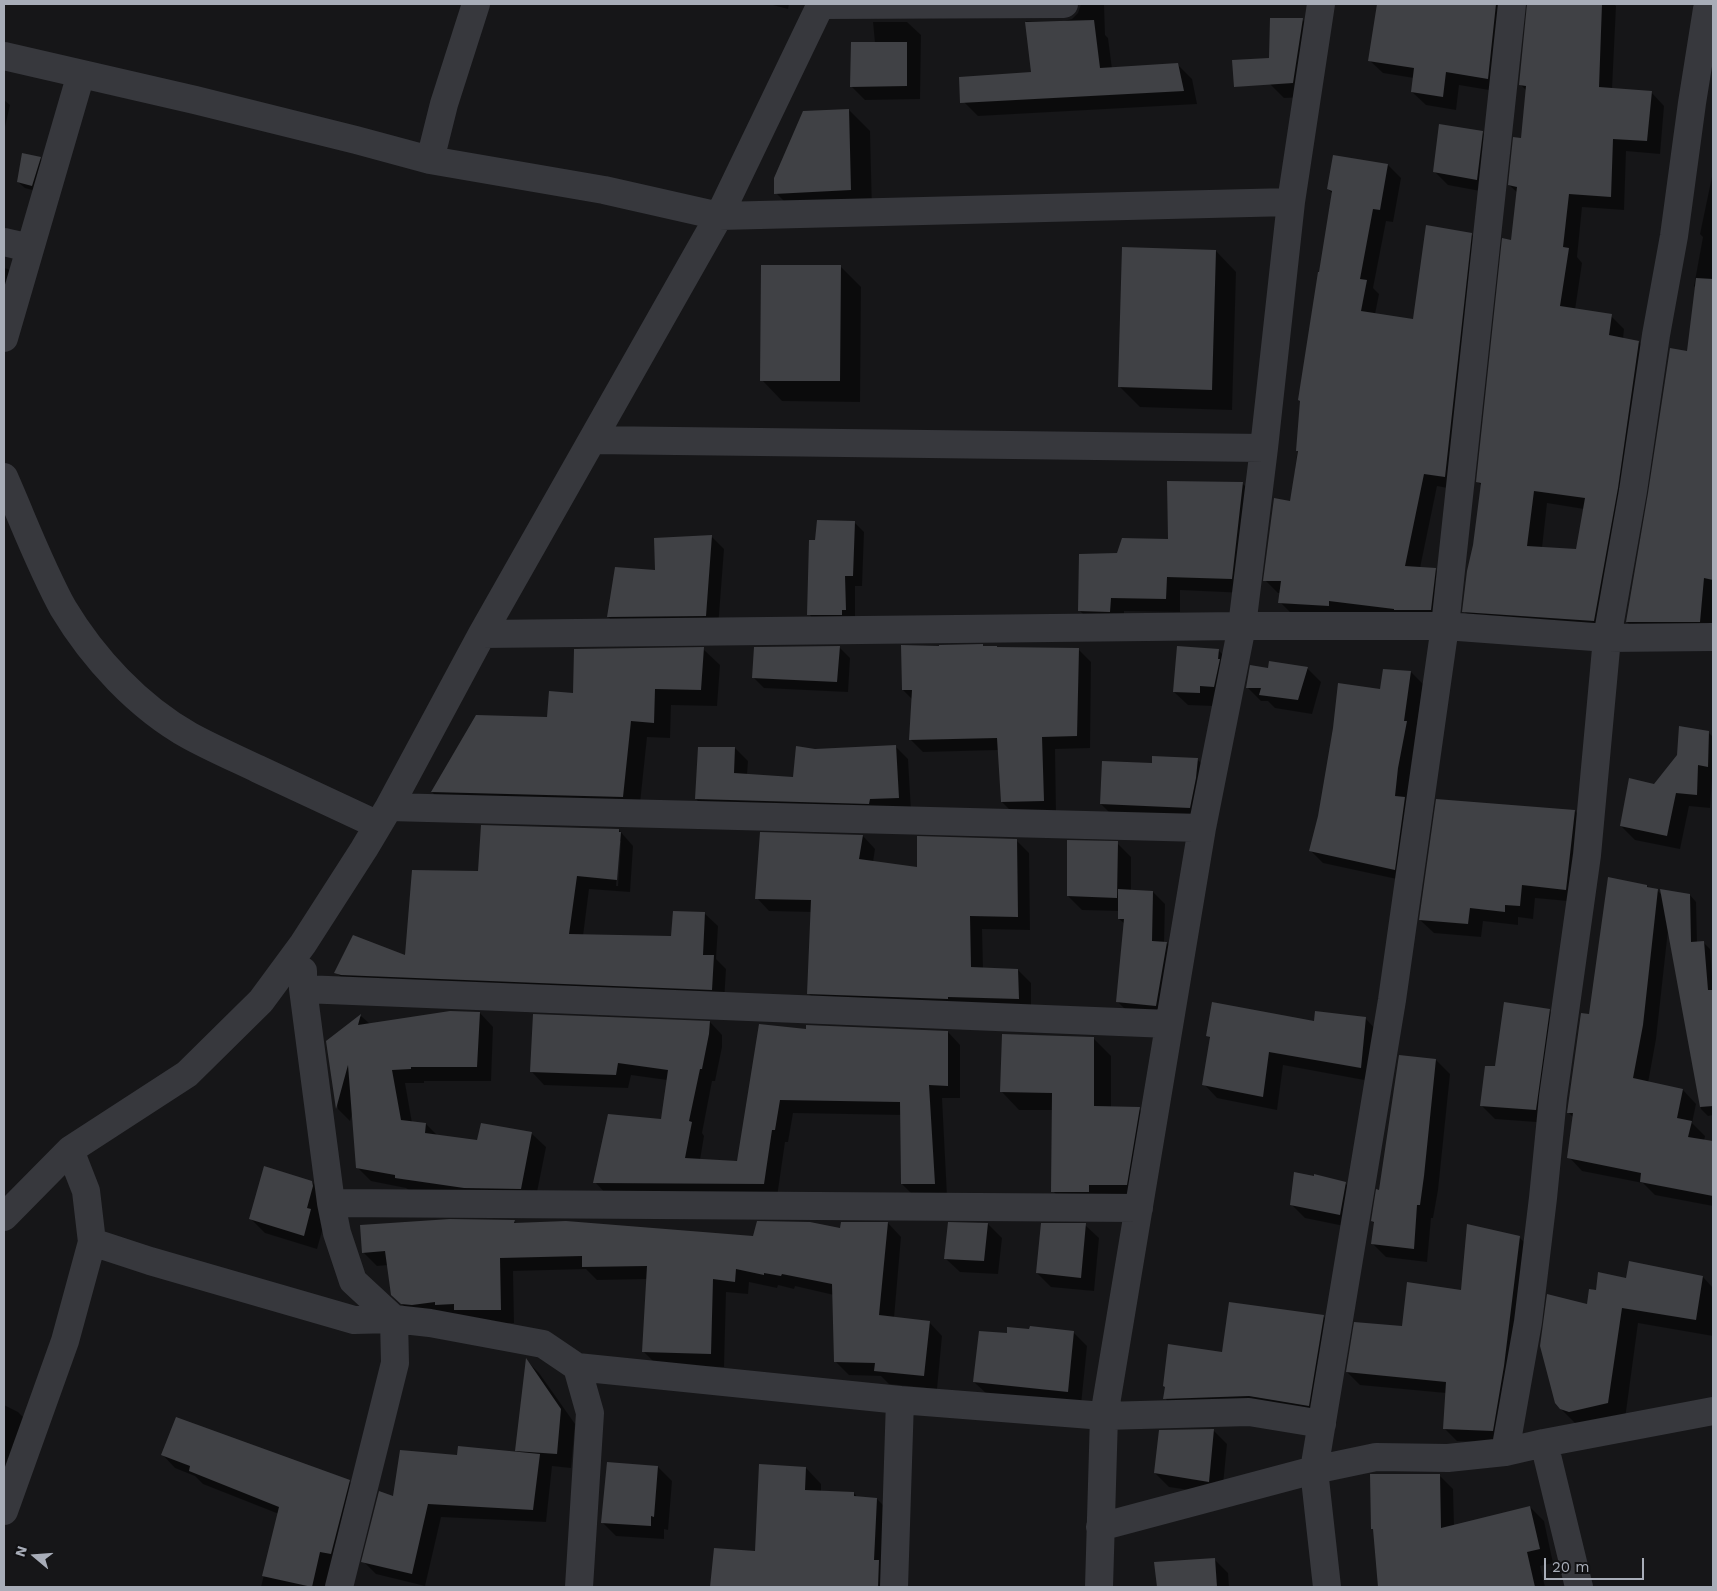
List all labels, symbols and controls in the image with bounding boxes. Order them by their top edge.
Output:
north arrow [10,1531,60,1581]
text: N [12,1544,30,1559]
scale bar [1547,1548,1647,1580]
text: 20 m [1552,1558,1590,1576]

